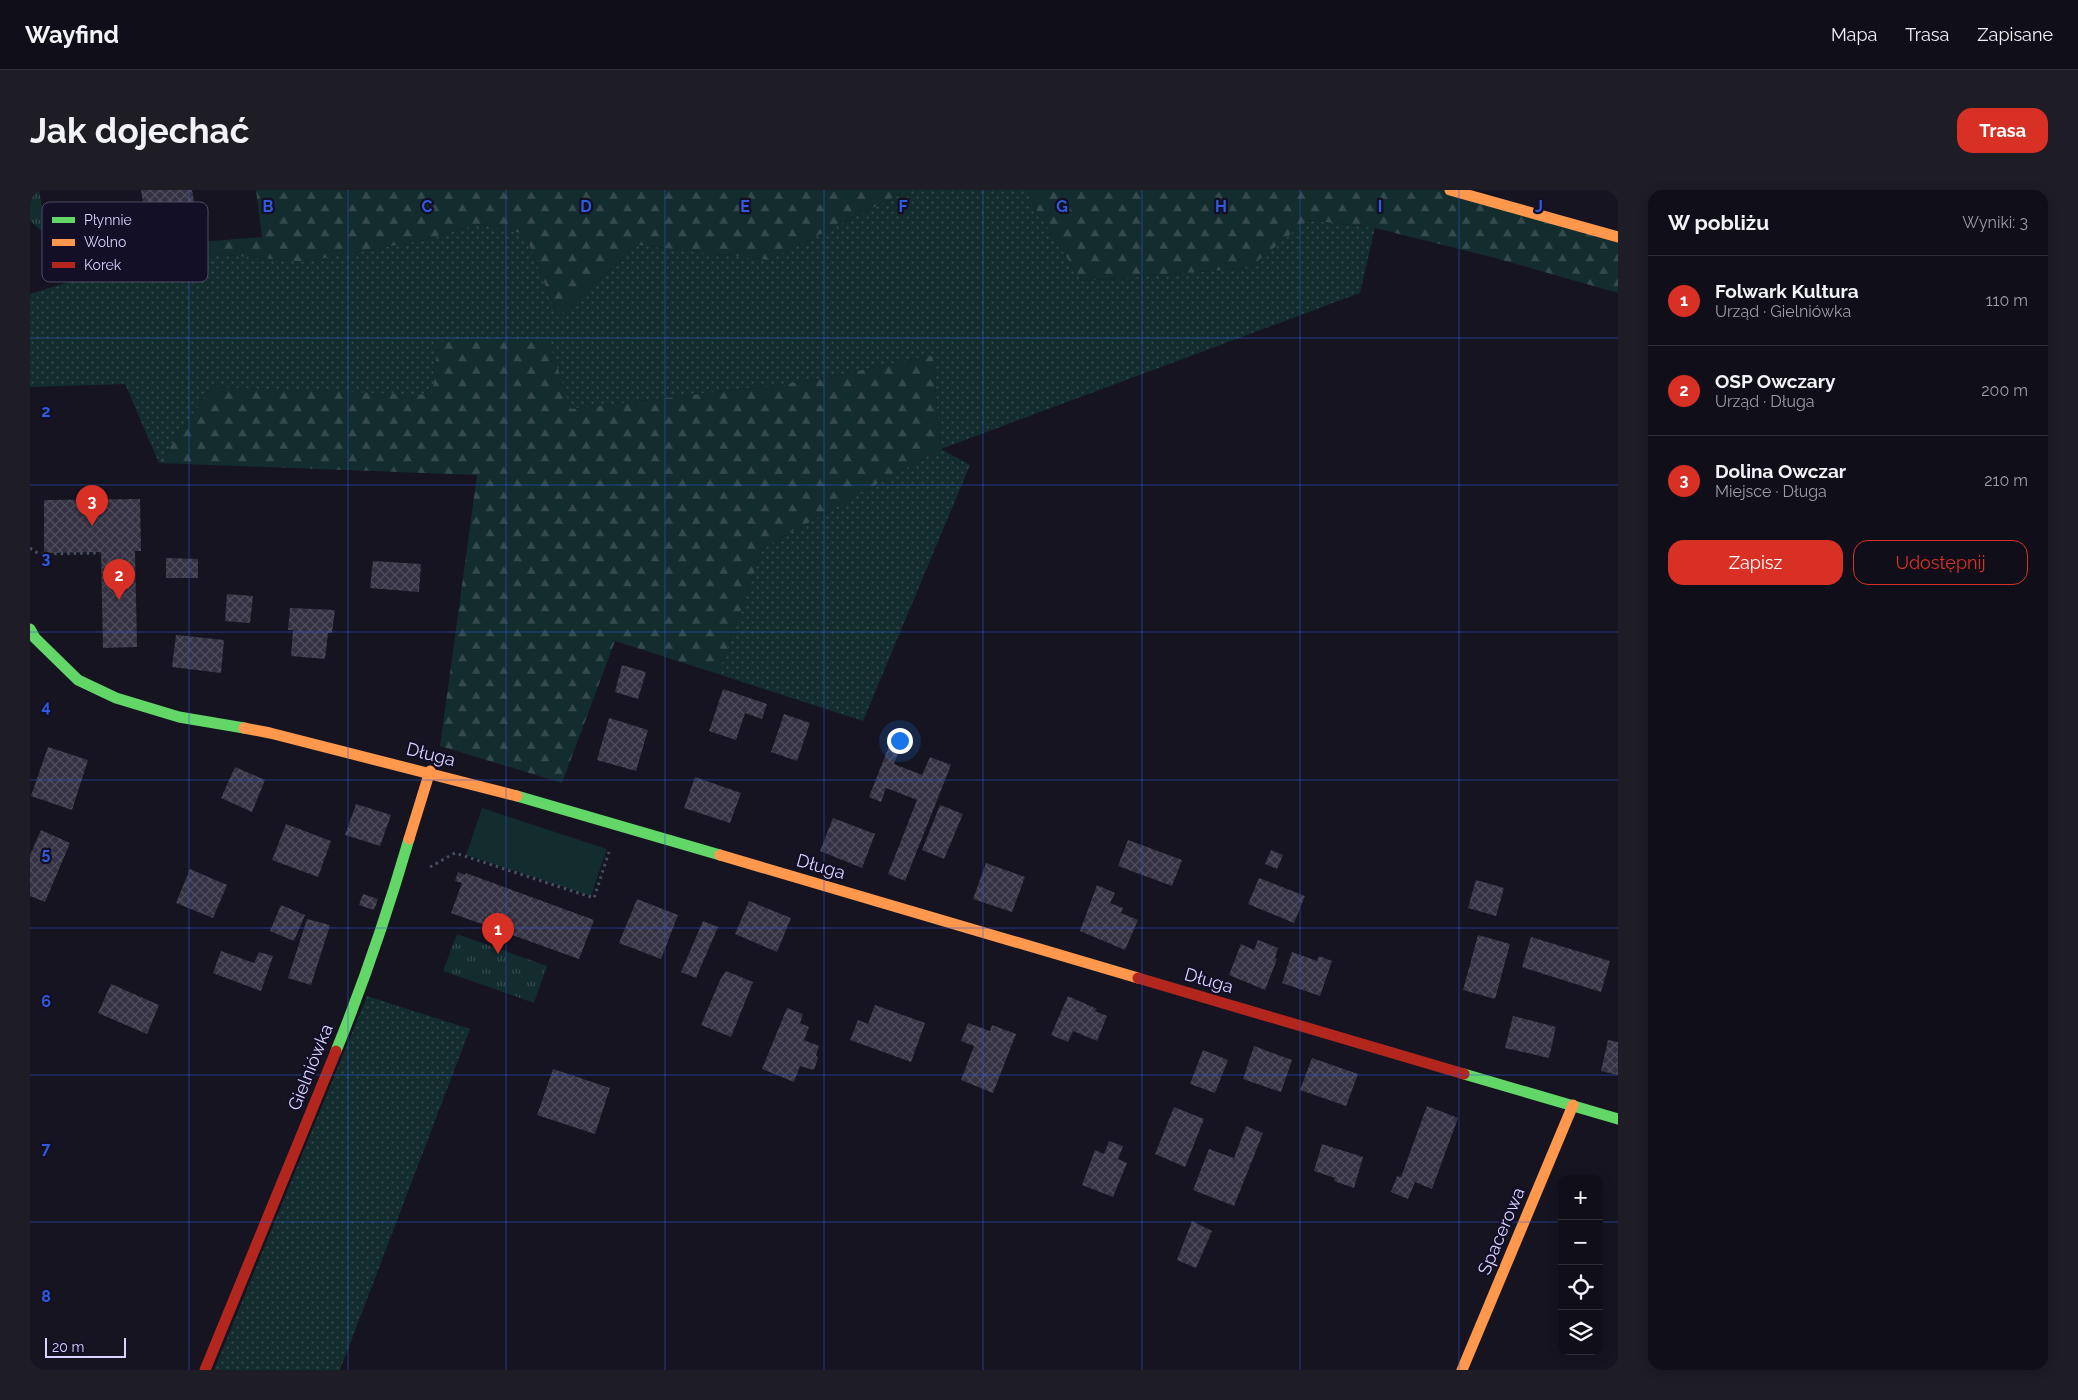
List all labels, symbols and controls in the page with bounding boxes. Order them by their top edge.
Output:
text: Wayfind [25,20,119,49]
text: Mapa [1831,24,1877,45]
text: Trasa [1905,24,1949,45]
text: Zapisane [1977,24,2053,45]
button: Trasa [1957,108,2048,153]
text: Jak dojechać [30,110,249,151]
text: B [263,197,274,216]
text: C [422,197,433,216]
text: D [580,197,592,216]
text: E [740,197,750,216]
text: F [898,197,908,216]
text: G [1056,197,1068,216]
text: H [1215,197,1227,216]
text: I [1378,197,1382,216]
text: J [1535,197,1543,216]
legend [42,202,208,282]
text: W pobliżu [1668,210,1769,235]
text: Płynnie [84,212,132,228]
text: Wyniki: 3 [1962,213,2028,232]
text: Wolno [84,234,126,250]
text: Korek [84,257,122,273]
text: Folwark Kultura [1715,280,1859,302]
text: 1 [1680,291,1688,310]
text: 110 m [1986,291,2028,310]
text: Urząd · Gielniówka [1715,302,1851,321]
text: OSP Owczary [1715,370,1836,392]
text: 2 [1679,381,1689,400]
text: 200 m [1981,381,2028,400]
text: Urząd · Długa [1715,392,1815,411]
text: 2 [41,402,51,421]
text: Dolina Owczar [1715,460,1846,482]
text: 3 [1680,471,1688,490]
text: 210 m [1984,471,2028,490]
text: Miejsce · Długa [1715,482,1827,501]
pin: 3 [76,485,108,526]
button: Zapisz [1668,540,1843,585]
button: Udostępnij [1853,540,2028,585]
text: 3 [42,549,51,568]
pin: 2 [103,559,135,600]
text: 4 [41,697,51,716]
your location [887,728,913,754]
street label: Długa [404,738,458,770]
text: 5 [42,844,51,863]
street label: Długa [794,849,848,883]
pin: 1 [482,913,514,954]
street label: Długa [1182,963,1236,997]
text: 6 [41,992,51,1011]
street label: Gielniówka [283,1021,337,1113]
text: 7 [42,1139,51,1158]
map controls [1558,1175,1603,1355]
button: + [1558,1175,1603,1220]
street label: Spacerowa [1473,1184,1529,1278]
button: − [1558,1220,1603,1265]
button: locate [1558,1265,1603,1310]
text: 8 [41,1287,51,1306]
button: layers [1558,1310,1603,1355]
scale bar [45,1335,126,1358]
text: 20 m [52,1339,84,1355]

